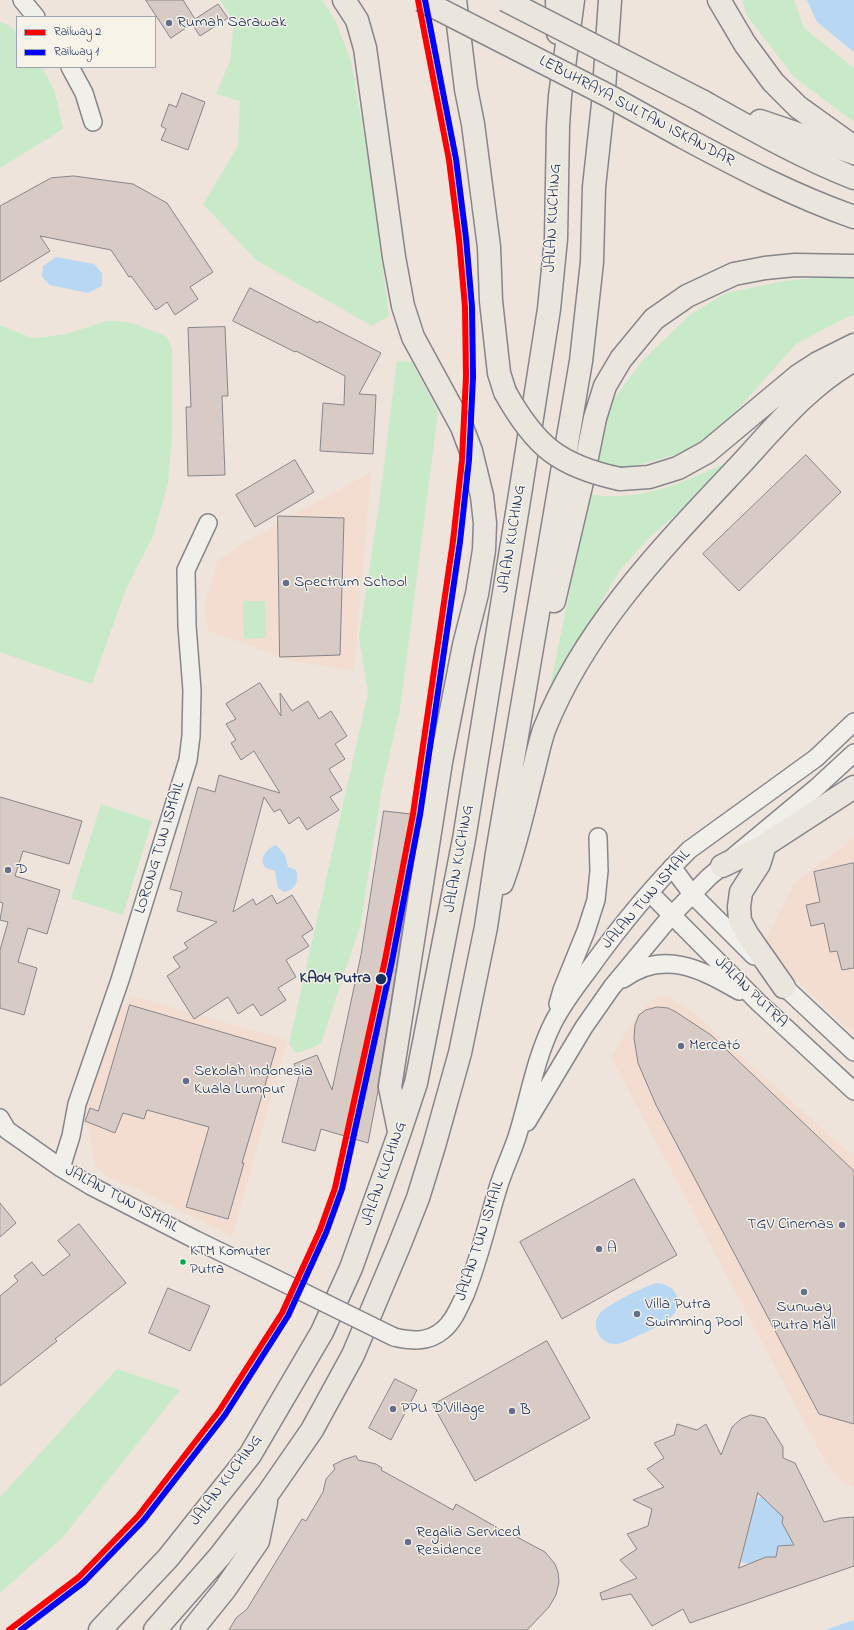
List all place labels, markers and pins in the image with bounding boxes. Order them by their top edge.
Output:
place label: Rumah Sarawak [177,13,286,33]
marker: Rumah Sarawak [164,18,174,28]
place label: Spectrum School [294,573,407,593]
marker: Spectrum School [281,578,291,588]
place label: D [16,860,28,880]
marker: D [3,865,13,875]
place label: KA04 Putra [299,969,371,989]
marker: KA04 Putra [374,972,388,986]
place label: Mercató [689,1036,740,1056]
marker: Mercató [676,1041,686,1051]
place label: Sekolah Indonesia Kuala Lumpur [194,1062,313,1100]
marker: Sekolah Indonesia Kuala Lumpur [181,1076,191,1086]
place label: TGV Cinemas [747,1215,834,1235]
marker: TGV Cinemas [837,1220,847,1230]
place label: A [607,1239,617,1259]
place label: KTM Komuter Putra [190,1244,270,1279]
marker: A [594,1244,604,1254]
marker: KTM Komuter Putra [178,1257,188,1267]
marker: Sunway Putra Mall [799,1287,809,1297]
place label: Villa Putra Swimming Pool [645,1295,743,1333]
place label: Sunway Putra Mall [772,1298,836,1336]
marker: Villa Putra Swimming Pool [632,1309,642,1319]
place label: PPU D’Village [401,1399,485,1419]
place label: B [520,1401,531,1421]
marker: PPU D’Village [388,1404,398,1414]
marker: B [507,1406,517,1416]
place label: Regalia Serviced Residence [416,1523,521,1561]
marker: Regalia Serviced Residence [403,1537,413,1547]

